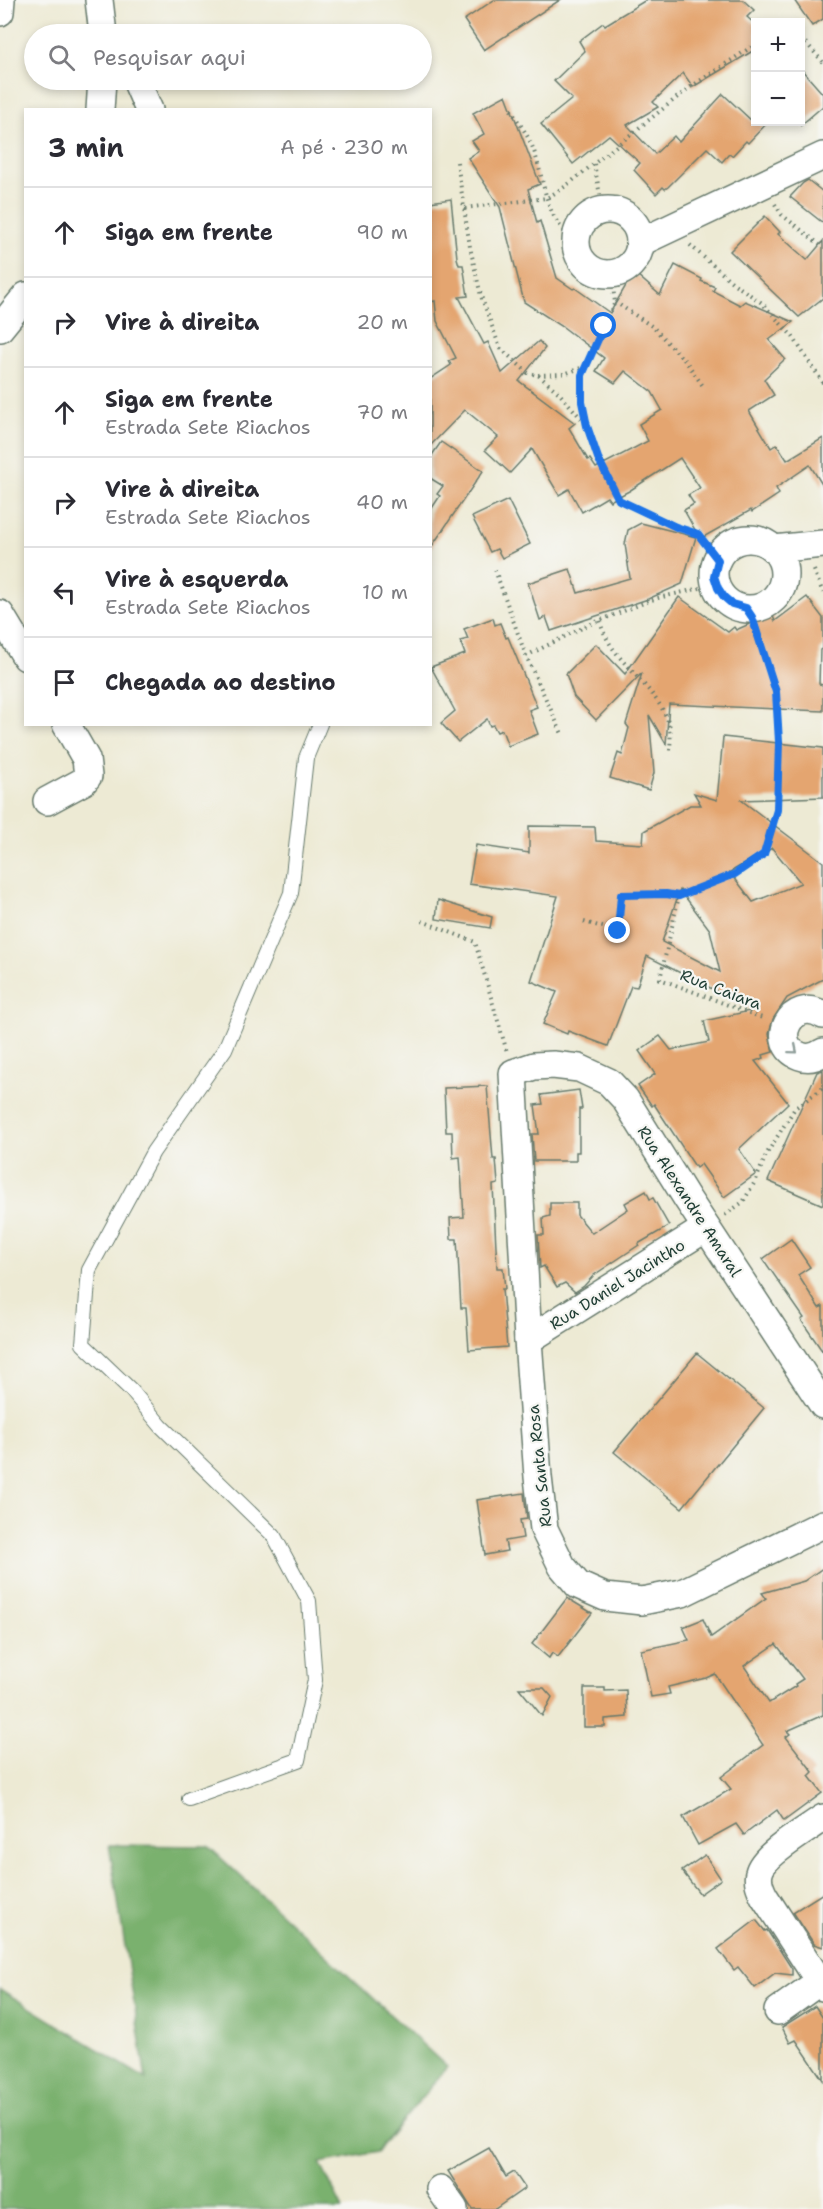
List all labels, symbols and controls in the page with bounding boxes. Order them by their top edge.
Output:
map controls [751,18,805,126]
button: + [751,18,805,72]
search box [24,24,432,90]
icon: search [45,41,78,74]
text: Pesquisar aqui [93,43,246,72]
button: − [751,72,805,126]
text: 3 min [48,130,124,165]
text: A pé · 230 m [280,134,408,160]
icon: ahead [48,216,81,249]
text: Siga em frente [105,218,273,247]
text: 90 m [356,219,408,245]
icon: right [48,306,81,339]
text: Vire à direita [105,308,259,337]
text: 20 m [357,309,408,335]
route start [590,312,616,338]
text: Siga em frente [105,385,273,414]
icon: ahead [48,396,81,429]
text: 70 m [356,399,408,425]
text: Estrada Sete Riachos [105,414,311,440]
text: Vire à direita [105,475,259,504]
icon: right [48,486,81,519]
text: 40 m [356,489,408,515]
text: Estrada Sete Riachos [105,504,311,530]
text: Vire à esquerda [105,565,288,594]
icon: left [48,576,81,609]
text: 10 m [362,579,408,605]
text: Estrada Sete Riachos [105,594,311,620]
icon: arrive [48,666,81,699]
text: Chegada ao destino [105,668,336,697]
route end [604,917,630,943]
street label: Rua Caiara [677,964,764,1015]
one-way arrow [788,1043,799,1054]
street label: Rua Alexandre Amaral [633,1122,746,1281]
street label: Rua Daniel Jacintho [546,1234,689,1335]
street label: Rua Santa Rosa [523,1404,556,1528]

